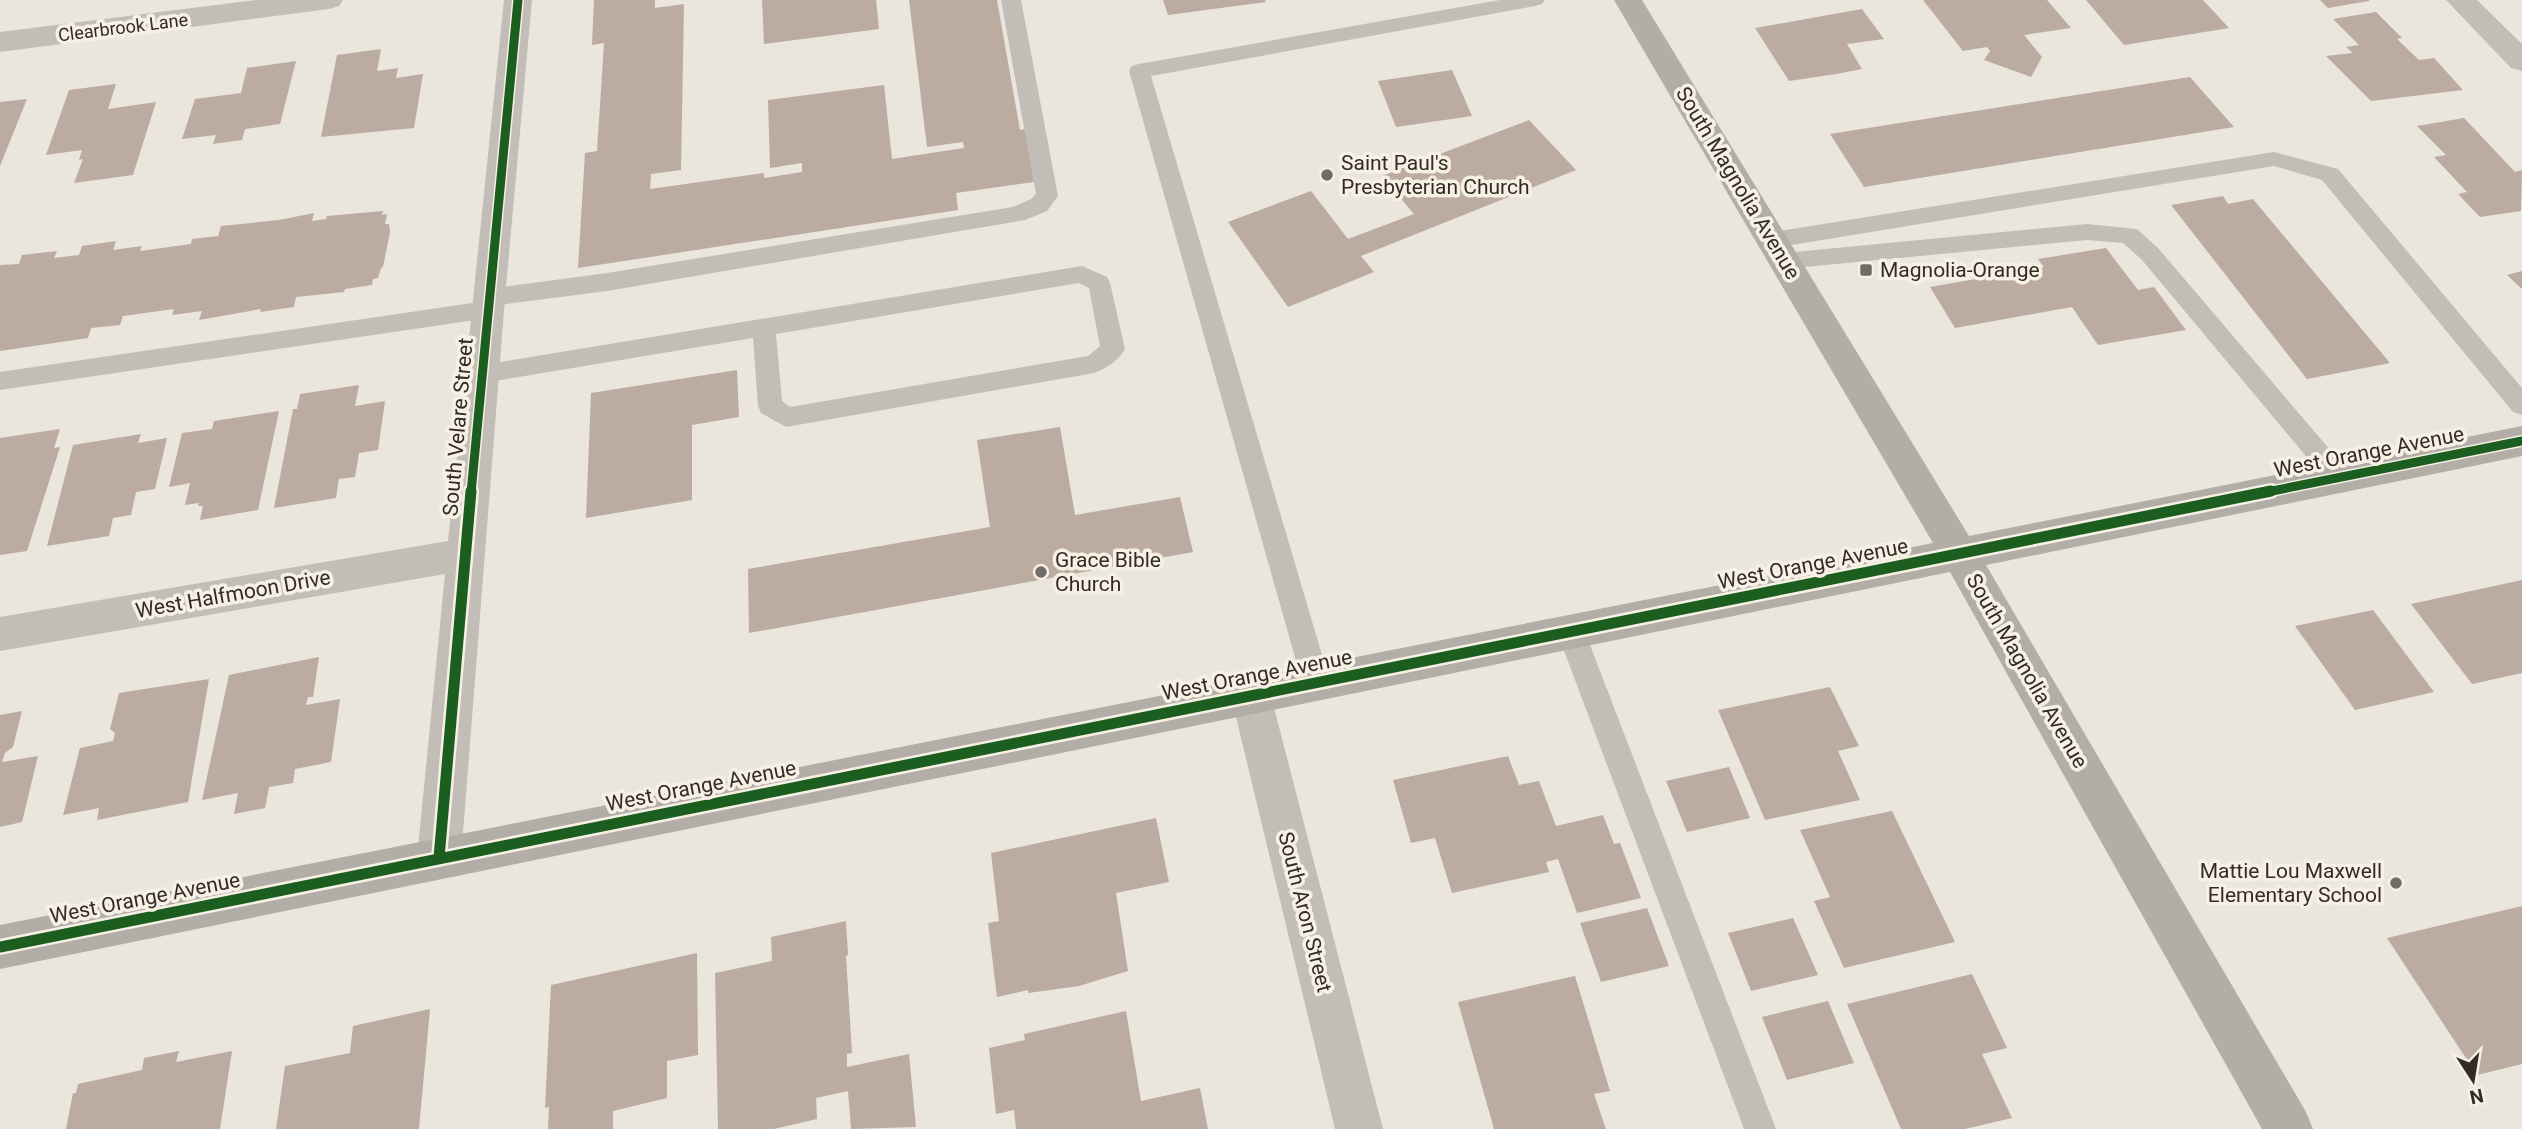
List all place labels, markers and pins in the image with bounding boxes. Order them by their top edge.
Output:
place label: Saint Paul's Presbyterian Church [1341,151,1530,199]
marker: Saint Paul's Presbyterian Church [1319,167,1335,183]
place label: Magnolia-Orange [1880,258,2040,282]
marker: Magnolia-Orange [1858,262,1874,278]
place label: Grace Bible Church [1055,548,1161,596]
marker: Grace Bible Church [1033,564,1049,580]
place label: Mattie Lou Maxwell Elementary School [2200,859,2382,907]
marker: Mattie Lou Maxwell Elementary School [2388,875,2404,891]

